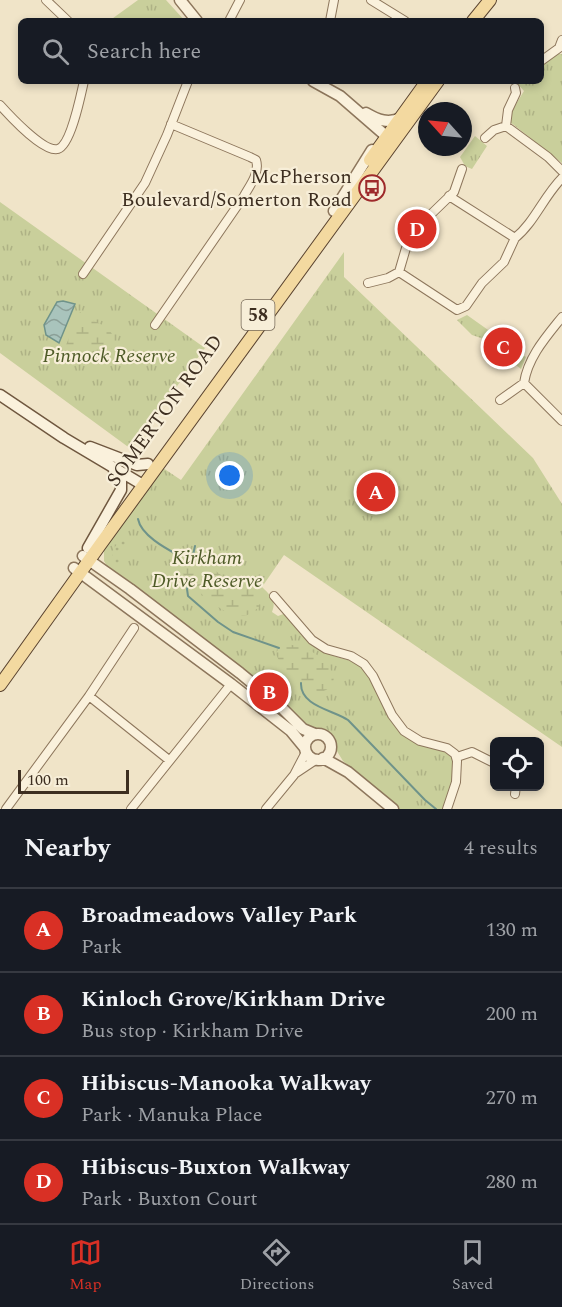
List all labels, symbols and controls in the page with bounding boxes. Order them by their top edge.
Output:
search box [18,18,544,84]
icon: search [39,35,72,68]
text: Search here [87,35,201,68]
north arrow [418,102,472,156]
place label: McPherson Boulevard/Somerton Road [121,162,352,215]
bus stop icon: McPherson Boulevard/Somerton Road [357,173,387,203]
pin: D [398,206,436,252]
road number: 58 [242,300,274,330]
pin: C [484,324,522,370]
street label: SOMERTON ROAD [99,328,230,493]
park label: Pinnock Reserve [42,341,176,371]
your location [215,461,244,490]
pin: A [356,470,395,514]
park label: Kirkham Drive Reserve [151,543,263,596]
pin: B [250,670,288,714]
map controls [490,737,544,791]
button: locate [490,737,544,791]
scale bar [18,767,129,794]
text: 100 m [27,768,69,792]
text: Nearby [24,828,110,868]
text: 4 results [464,833,538,863]
text: Broadmeadows Valley Park [81,899,357,932]
text: A [36,915,51,945]
text: 130 m [486,915,538,945]
text: Park [81,932,122,962]
text: Kinloch Grove/Kirkham Drive [81,983,385,1016]
text: B [36,999,51,1029]
text: 200 m [486,999,538,1029]
text: Bus stop · Kirkham Drive [81,1016,304,1046]
text: Hibiscus-Manooka Walkway [81,1067,371,1100]
text: C [36,1083,51,1113]
text: 270 m [486,1083,538,1113]
text: Park · Manuka Place [81,1100,262,1130]
text: Hibiscus-Buxton Walkway [81,1151,349,1184]
text: D [35,1167,52,1197]
text: 280 m [486,1167,538,1197]
text: Park · Buxton Court [81,1184,258,1214]
tab: Map [69,1236,102,1296]
tab: Directions [240,1236,314,1296]
tab: Saved [452,1236,493,1296]

